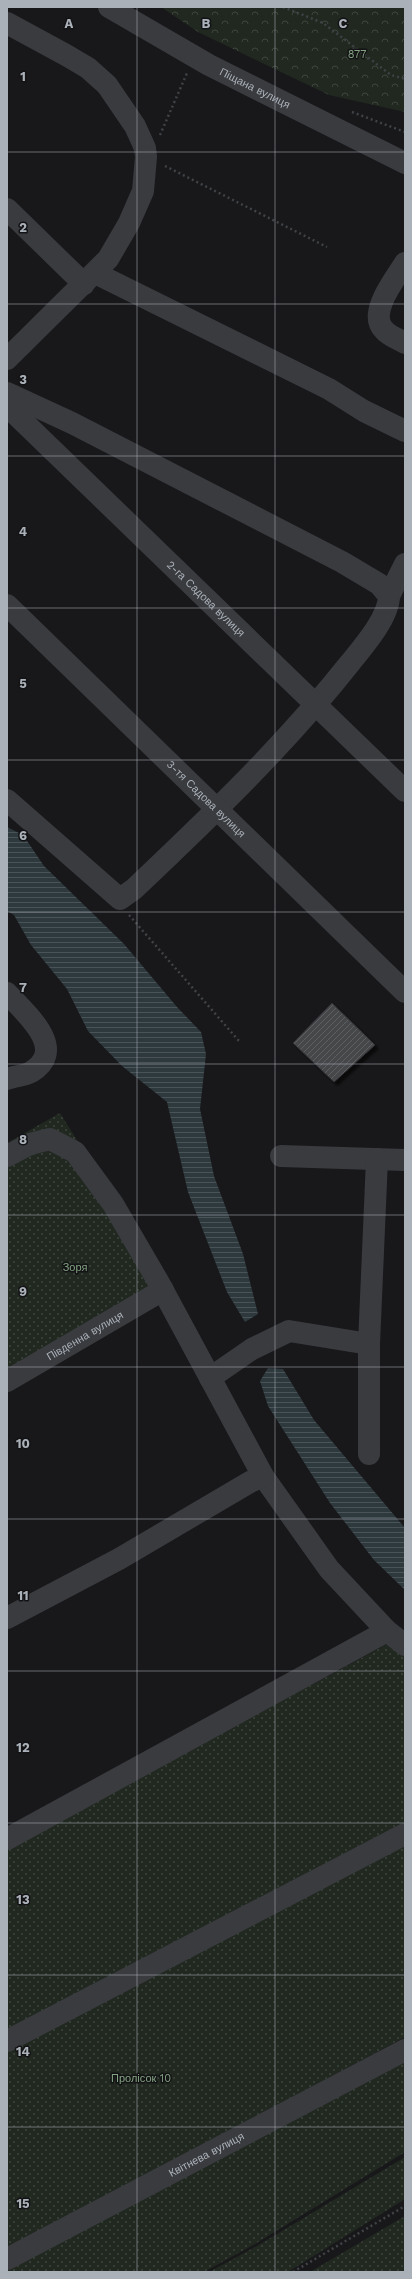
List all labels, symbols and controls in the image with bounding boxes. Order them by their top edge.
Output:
text: A [65,16,74,31]
text: B [202,16,211,31]
text: C [339,16,348,31]
park label: 877 [348,48,366,61]
street label: Піщана вулиця [218,65,292,111]
text: 1 [20,69,26,84]
text: 2 [19,220,27,235]
text: 3 [19,372,27,387]
text: 4 [19,524,28,539]
street label: 2-га Садова вулиця [164,558,248,639]
text: 5 [19,676,27,691]
street label: 3-тя Садова вулиця [164,758,248,840]
text: 6 [19,828,27,843]
text: 7 [19,980,27,995]
text: 8 [19,1132,27,1147]
park label: Зоря [63,1261,87,1274]
text: 9 [19,1284,27,1299]
street label: Південна вулиця [44,1308,125,1363]
text: 10 [16,1436,30,1451]
text: 11 [17,1588,29,1603]
text: 12 [16,1740,30,1755]
text: 13 [16,1892,30,1907]
text: 14 [16,2044,31,2059]
park label: Пролісок 10 [111,2072,171,2085]
street label: Квітнева вулиця [166,2129,246,2180]
text: 15 [16,2196,30,2211]

